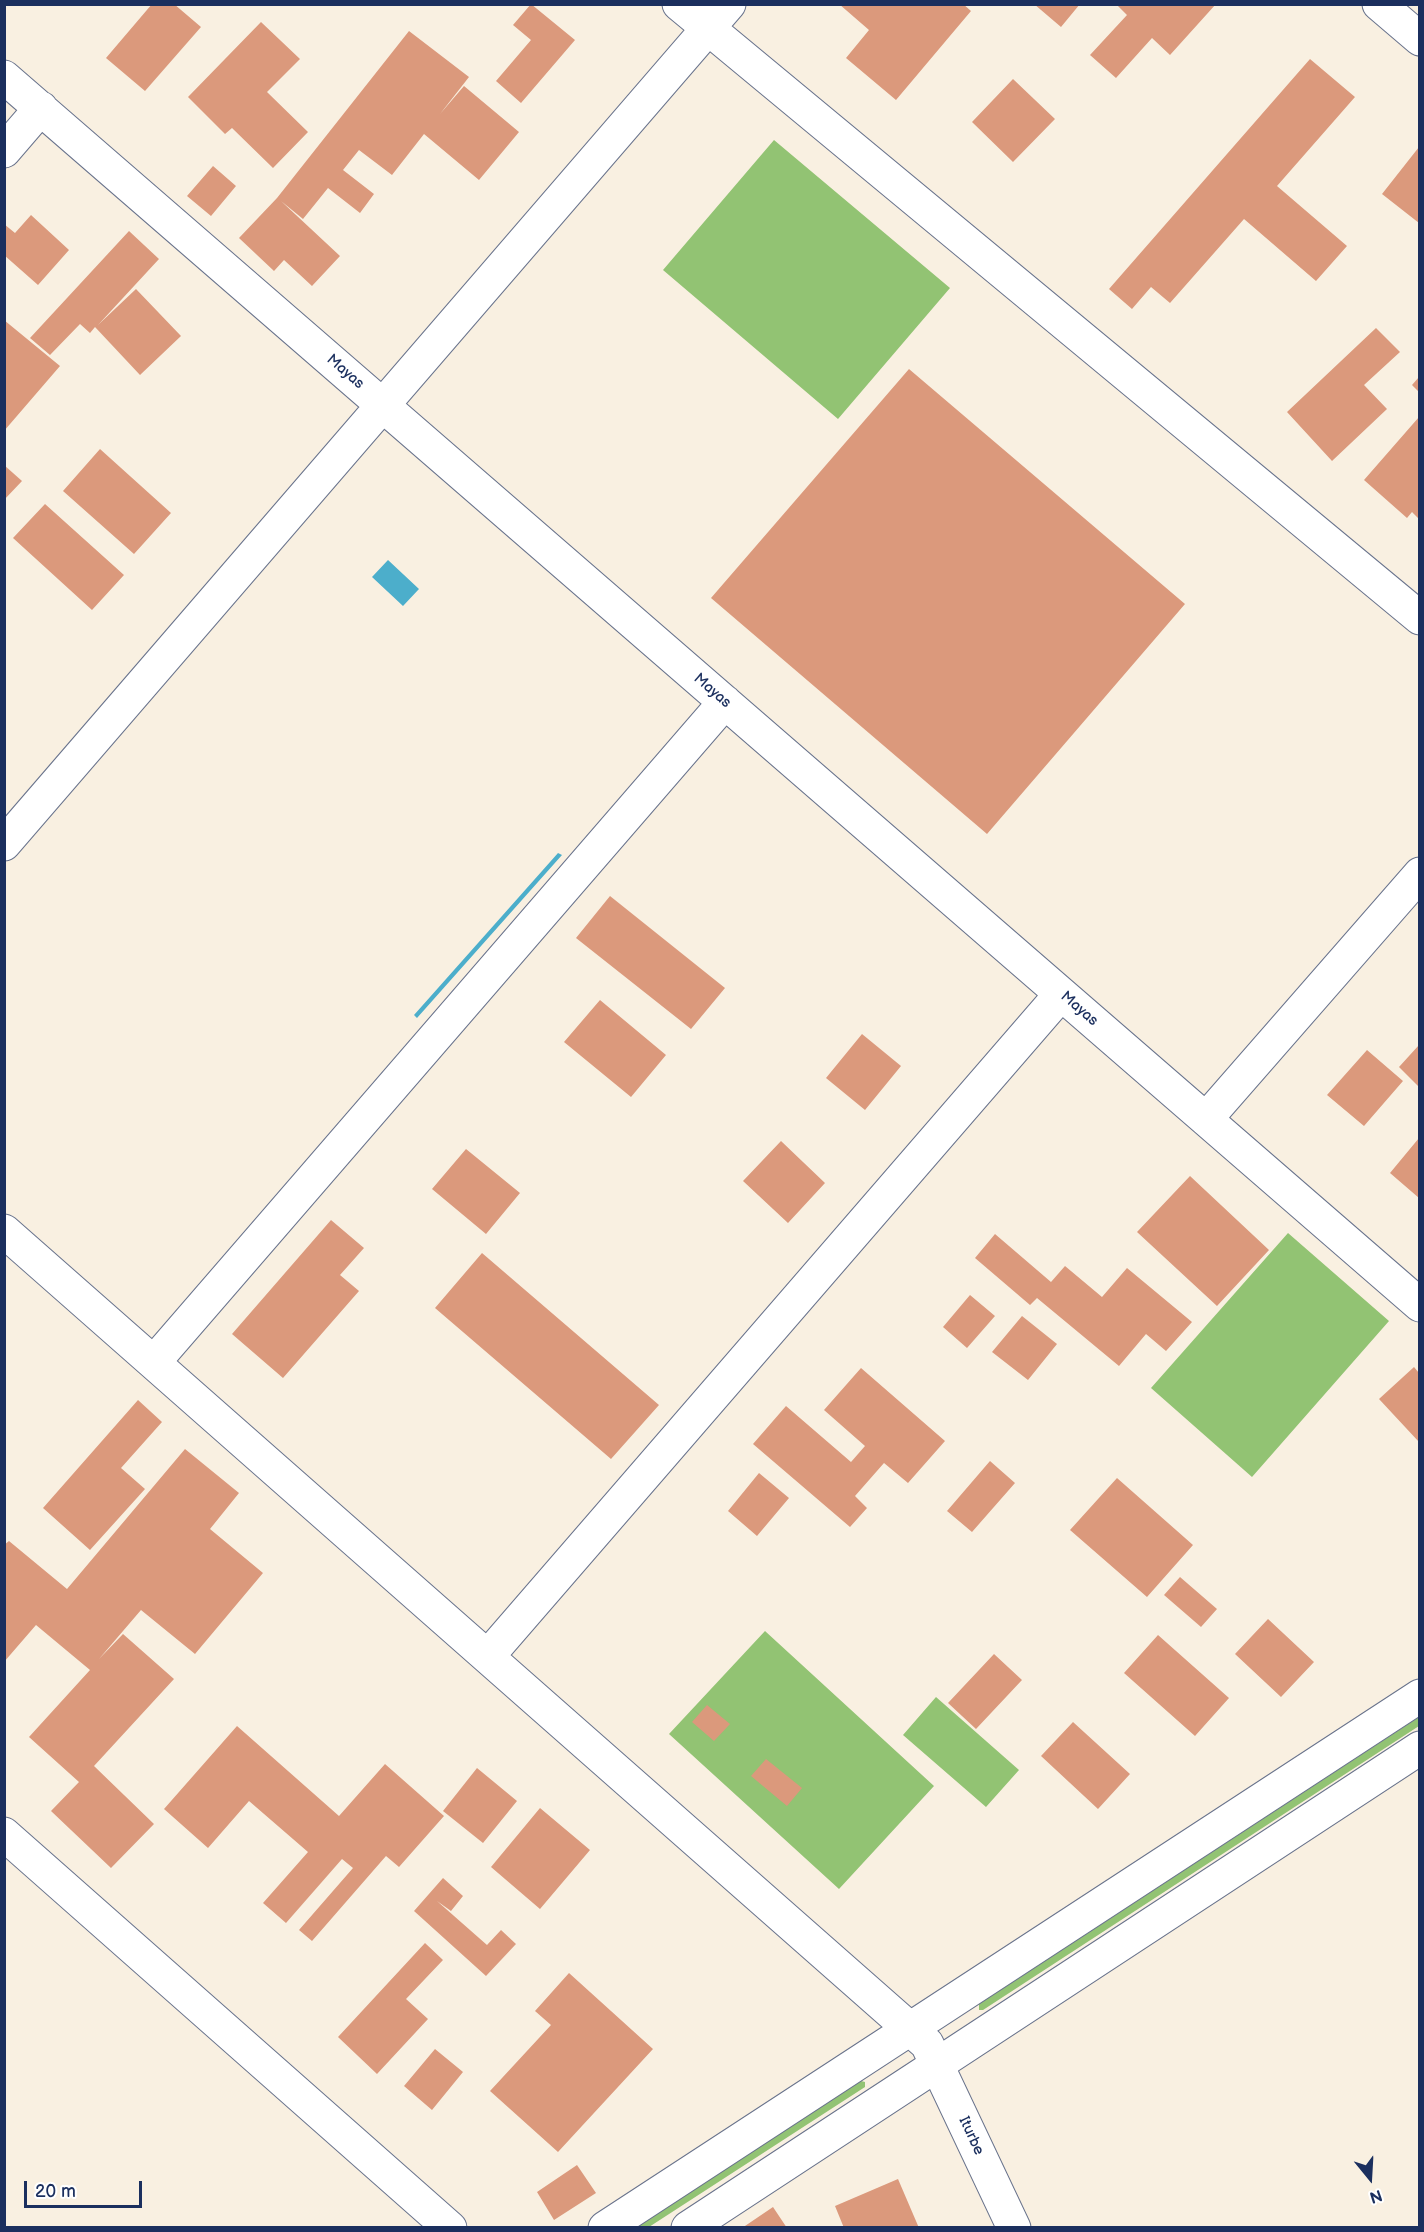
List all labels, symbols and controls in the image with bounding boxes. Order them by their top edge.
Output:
street label: Mayas [323,351,367,393]
street label: Mayas [690,670,734,712]
street label: Mayas [1057,988,1101,1030]
street label: Iturbe [954,2114,988,2158]
north arrow [1340,2148,1400,2208]
scale bar [27,2169,146,2207]
text: 20 m [35,2181,76,2202]
text: N [1367,2185,1384,2206]

